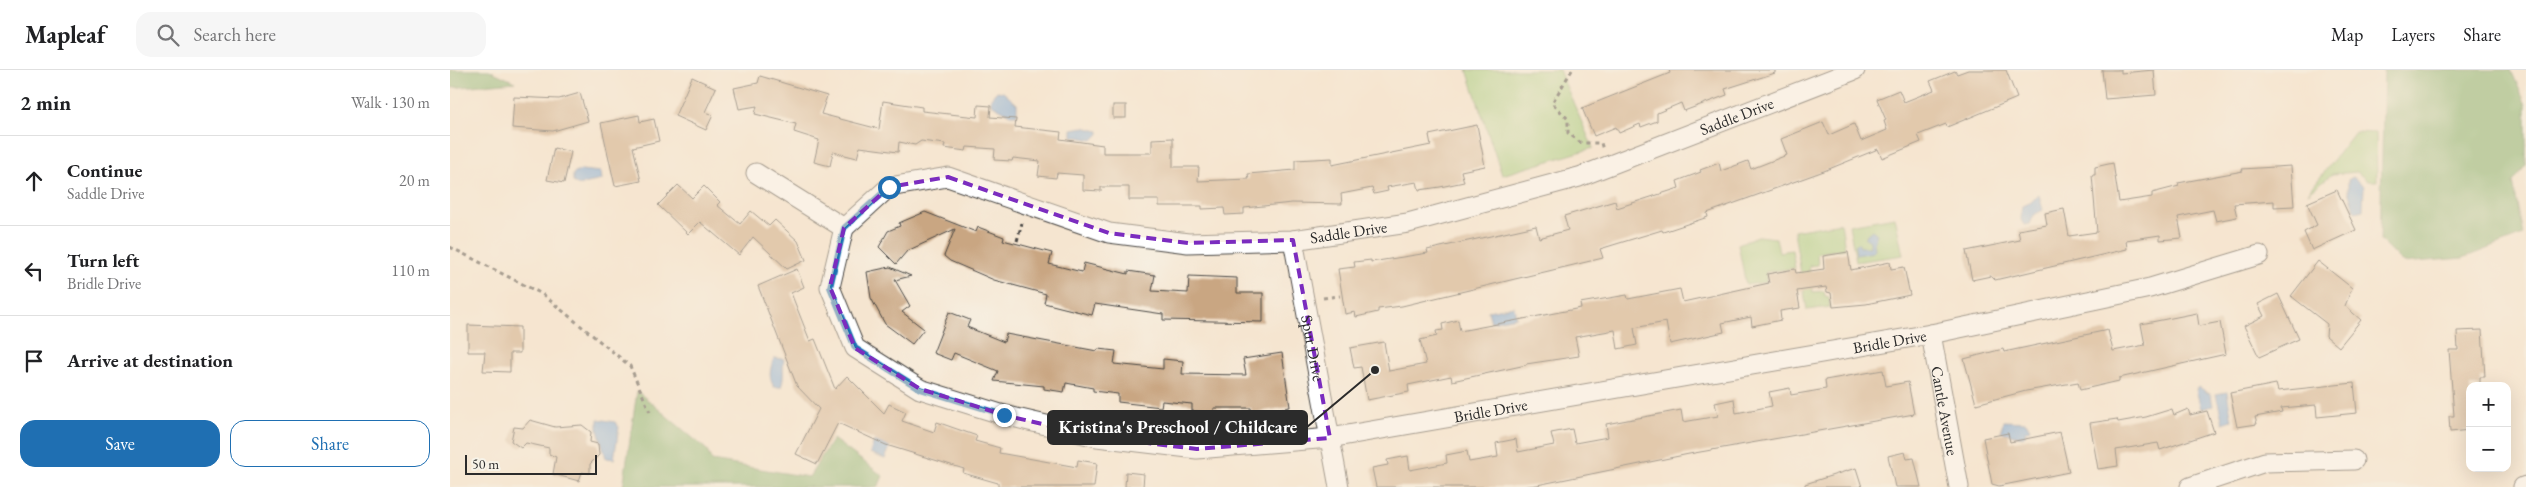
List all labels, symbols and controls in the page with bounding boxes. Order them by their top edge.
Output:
search box [136,12,486,57]
text: Mapleaf [25,19,106,50]
icon: search [154,21,182,49]
text: Search here [194,22,276,47]
text: Map [2331,23,2363,46]
text: Layers [2391,23,2435,46]
text: Share [2463,23,2501,46]
text: 2 min [20,89,71,116]
text: Walk · 130 m [351,92,430,113]
street label: Saddle Drive [1697,93,1777,140]
text: Continue [67,158,142,183]
icon: ahead [20,167,48,195]
text: 20 m [399,170,430,191]
route start [878,176,901,199]
text: Saddle Drive [67,183,144,204]
street label: Saddle Drive [1309,216,1389,248]
text: Turn left [67,248,139,273]
icon: left [20,257,48,285]
text: 110 m [391,260,430,281]
text: Bridle Drive [67,273,141,294]
street label: Spur Drive [1296,313,1329,383]
street label: Bridle Drive [1851,325,1928,358]
icon: arrive [20,347,48,375]
text: Arrive at destination [67,348,233,373]
street label: Cantle Avenue [1926,364,1963,457]
map controls [2466,382,2511,472]
button: + [2466,382,2511,427]
street label: Bridle Drive [1452,394,1529,427]
route end [993,404,1016,427]
callout: Kristina's Preschool / Childcare [1048,411,1307,444]
text: Kristina's Preschool / Childcare [1059,415,1298,438]
button: Save [20,420,220,467]
button: Share [230,420,430,467]
button: − [2466,427,2511,472]
scale bar [465,452,598,475]
text: 50 m [472,455,499,473]

